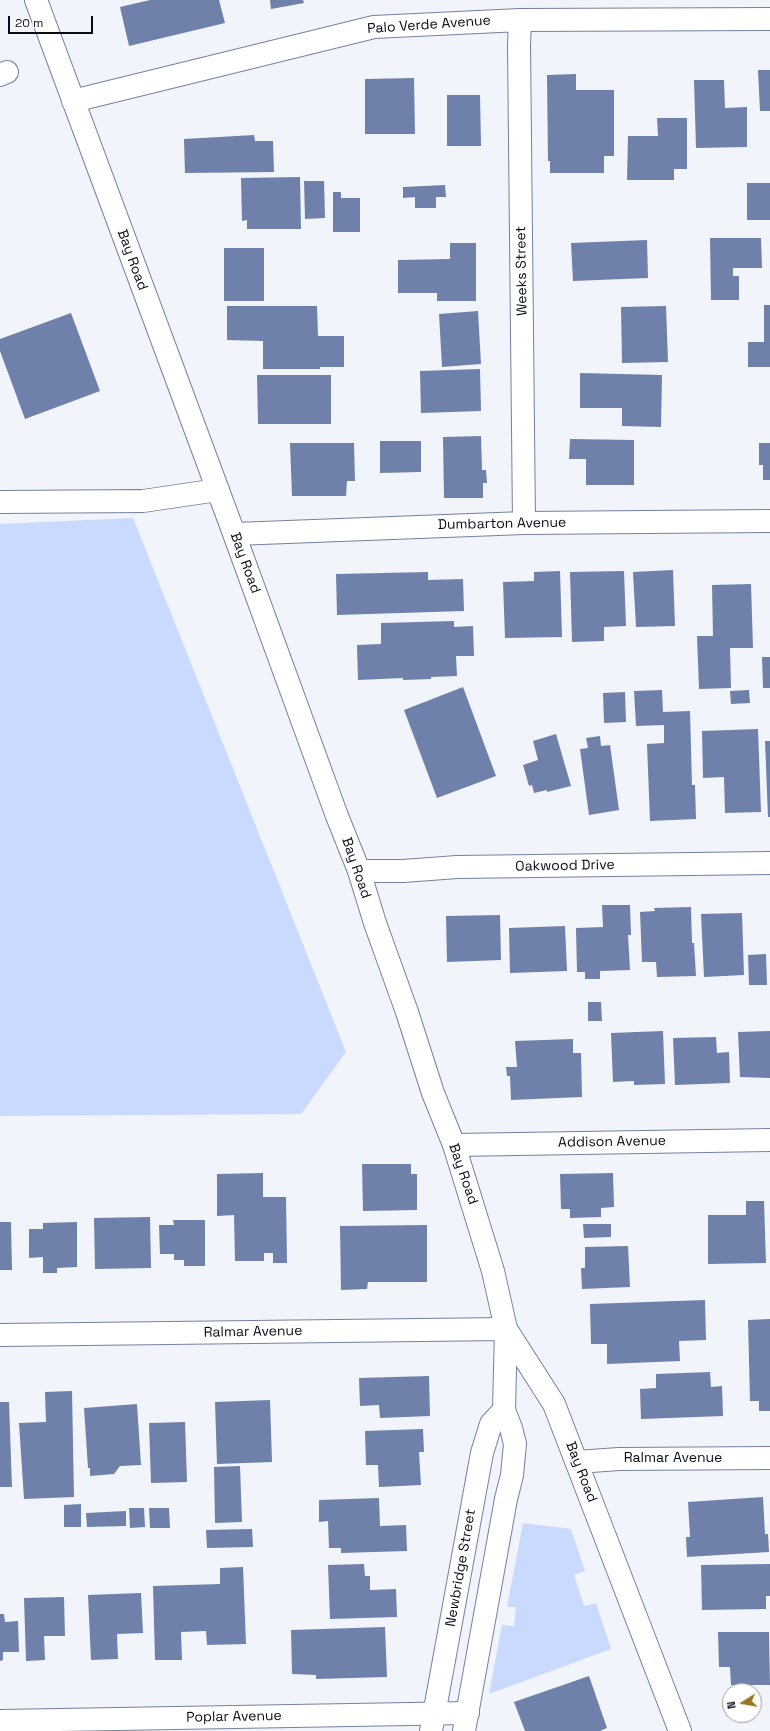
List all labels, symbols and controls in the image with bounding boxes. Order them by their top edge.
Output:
scale bar [10,8,95,34]
street label: Palo Verde Avenue [367,12,491,38]
text: 20 m [15,15,43,31]
street label: Weeks Street [513,226,531,316]
street label: Bay Road [113,227,151,293]
street label: Dumbarton Avenue [438,514,566,534]
street label: Bay Road [226,530,264,596]
street label: Bay Road [338,835,374,901]
street label: Oakwood Drive [515,857,615,875]
street label: Addison Avenue [558,1133,666,1151]
street label: Bay Road [445,1141,481,1207]
street label: Ralmar Avenue [203,1323,303,1341]
street label: Bay Road [562,1439,600,1505]
street label: Ralmar Avenue [624,1450,722,1466]
street label: Newbridge Street [442,1508,480,1628]
north arrow [722,1683,762,1723]
text: N [724,1700,739,1710]
street label: Poplar Avenue [186,1708,282,1726]

